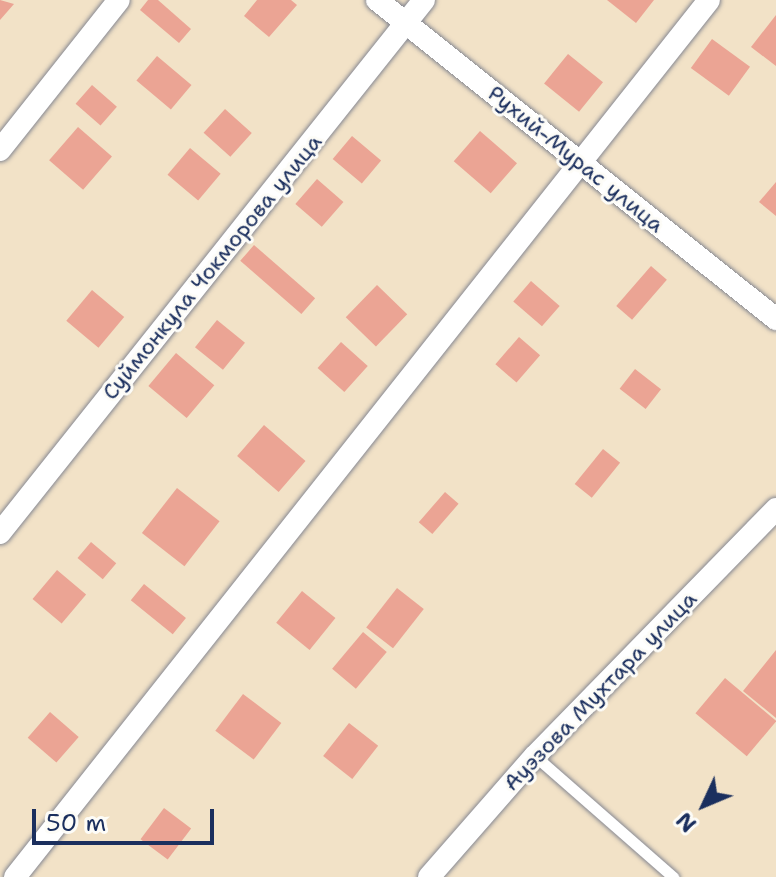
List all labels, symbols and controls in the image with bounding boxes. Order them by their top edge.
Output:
street label: Рухий-Мурас улица [483,80,669,238]
street label: Суймонкула Чокморова улица [97,129,327,405]
street label: Ауэзова Мухтара улица [498,586,702,796]
north arrow [664,765,744,845]
scale bar [36,793,218,843]
text: N [670,806,703,838]
text: 50 m [46,807,106,839]

